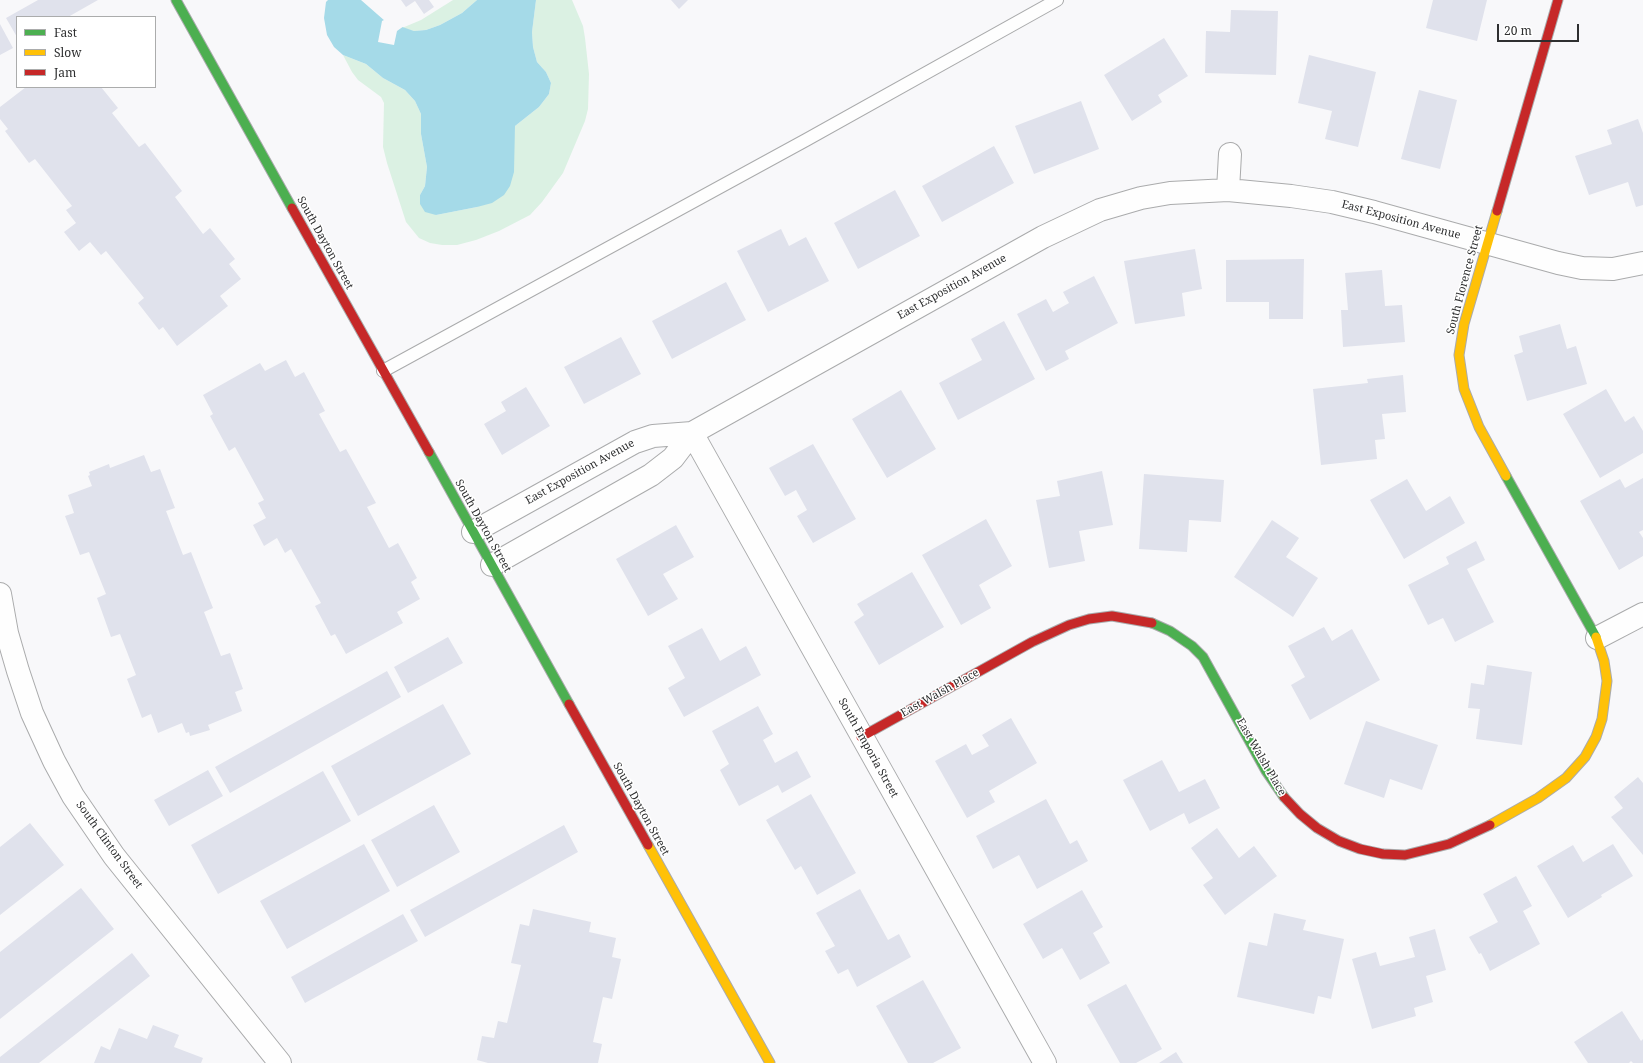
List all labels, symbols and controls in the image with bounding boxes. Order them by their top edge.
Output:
legend [16,16,156,88]
scale bar [1499,16,1581,42]
text: 20 m [1504,22,1532,39]
text: Fast [54,24,77,41]
text: Slow [54,44,82,61]
text: Jam [54,64,76,81]
street label: South Dayton Street [294,194,356,292]
street label: East Exposition Avenue [1340,198,1462,242]
street label: South Florence Street [1444,224,1486,336]
street label: East Exposition Avenue [895,252,1009,322]
street label: East Exposition Avenue [523,437,637,507]
street label: South Dayton Street [452,477,514,575]
street label: East Walsh Place [899,666,981,720]
street label: South Emporia Street [835,696,901,800]
street label: East Walsh Place [1233,716,1289,798]
street label: South Dayton Street [610,760,672,858]
street label: South Clinton Street [73,799,145,891]

